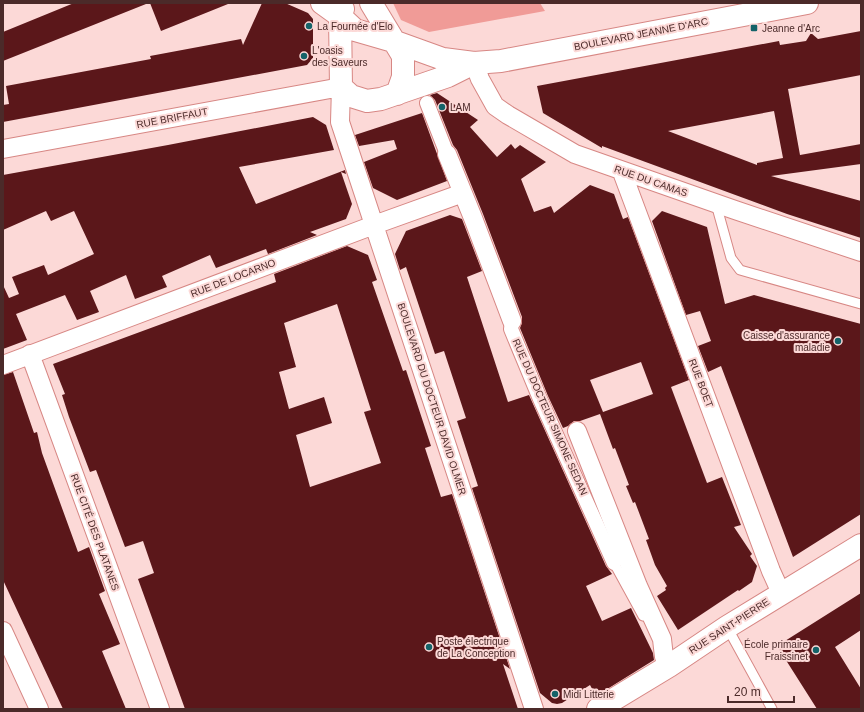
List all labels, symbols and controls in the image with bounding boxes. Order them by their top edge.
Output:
street label: BOULEVARD JEANNE D'ARC [573,16,709,52]
marker: La Fournée d'Elo [304,21,314,31]
place label: La Fournée d'Elo [317,21,393,32]
marker: Jeanne d'Arc [749,23,759,33]
place label: Jeanne d'Arc [762,23,820,34]
place label: L'oasis des Saveurs [312,45,368,68]
marker: L'oasis des Saveurs [299,51,309,61]
marker: LAM [437,102,447,112]
place label: LAM [450,102,471,113]
street label: RUE BRIFFAUT [135,106,209,130]
street label: RUE DU CAMAS [613,163,689,199]
street label: RUE DE LOCARNO [189,257,277,299]
street label: BOULEVARD DU DOCTEUR DAVID OLMER [396,302,468,496]
place label: Caisse d'assurance maladie [743,330,830,353]
marker: Caisse d'assurance maladie [833,336,843,346]
street label: RUE DU DOCTEUR SIMONE SEDAN [510,337,590,497]
street label: RUE BOET [687,357,715,409]
street label: RUE CITÉ DES PLATANES [69,472,122,592]
street label: RUE SAINT-PIERRE [687,596,771,656]
place label: Poste électrique de La Conception [437,636,515,659]
place label: École primaire Fraissinet [744,638,808,662]
marker: Poste électrique de La Conception [424,642,434,652]
marker: École primaire Fraissinet [811,645,821,655]
scale bar [728,678,794,704]
text: 20 m [734,685,761,699]
marker: Midi Litterie [550,689,560,699]
place label: Midi Litterie [563,689,615,700]

